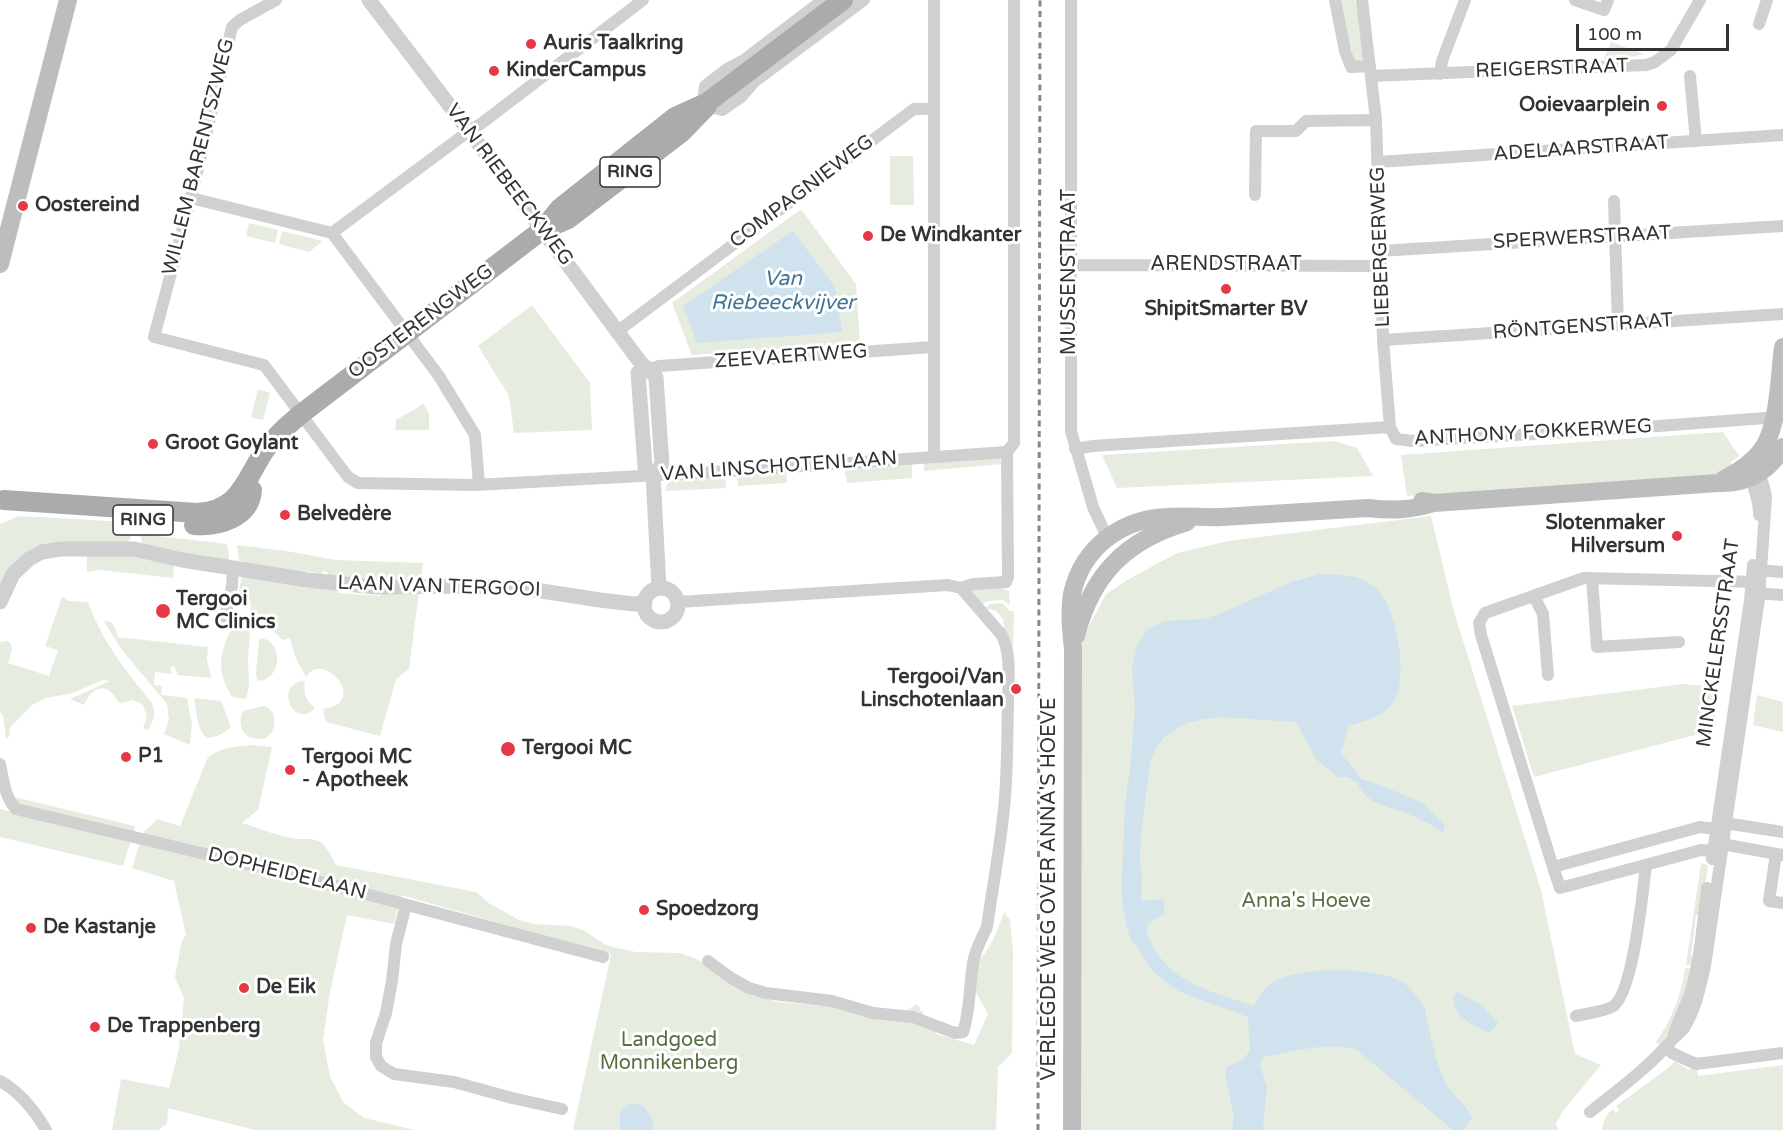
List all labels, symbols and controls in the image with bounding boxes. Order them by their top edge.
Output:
scale bar [1579,12,1732,50]
text: 100 m [1587,23,1642,45]
place label: Auris Taalkring [543,32,684,56]
street label: WILLEM BARENTSZWEG [158,36,240,278]
marker: Auris Taalkring [524,37,538,51]
street label: REIGERSTRAAT [1475,54,1629,84]
place label: KinderCampus [506,59,646,83]
marker: KinderCampus [487,64,501,78]
place label: Ooievaarplein [1519,94,1650,118]
street label: VAN RIEBEECKWEG [440,99,578,271]
marker: Ooievaarplein [1655,99,1669,113]
street label: COMPAGNIEWEG [725,130,879,254]
street label: ADELAARSTRAAT [1492,131,1670,167]
road number: RING [600,157,660,187]
street label: LIEBERGERWEG [1366,166,1396,328]
street label: MUSSENSTRAAT [1058,189,1082,355]
place label: Oostereind [35,194,140,218]
marker: Oostereind [16,199,30,213]
street label: SPERWERSTRAAT [1492,221,1672,255]
place label: De Windkanter [880,224,1021,248]
marker: De Windkanter [861,229,875,243]
street label: ARENDSTRAAT [1150,253,1302,277]
street label: OOSTERENGWEG [344,260,498,384]
water label: Van Riebeeckvijver [711,266,855,316]
marker: ShipitSmarter BV [1219,282,1233,296]
place label: ShipitSmarter BV [1144,298,1308,322]
street label: RÖNTGENSTRAAT [1492,309,1674,345]
street label: ZEEVAERTWEG [714,340,868,374]
street label: ANTHONY FOKKERWEG [1413,415,1653,451]
place label: Groot Goylant [165,432,298,456]
marker: Groot Goylant [146,437,160,451]
street label: VAN LINSCHOTENLAAN [660,447,898,487]
place label: Belvedère [297,503,391,527]
road number: RING [113,505,173,535]
marker: Belvedère [278,508,292,522]
place label: Slotenmaker Hilversum [1545,512,1665,559]
marker: Slotenmaker Hilversum [1670,529,1684,543]
street label: MINCKELERSSTRAAT [1692,537,1746,749]
street label: LAAN VAN TERGOOI [337,571,541,603]
place label: Tergooi MC Clinics [176,588,276,635]
marker: Tergooi MC Clinics [154,602,172,620]
place label: Tergooi/Van Linschotenlaan [860,666,1004,713]
marker: Tergooi/Van Linschotenlaan [1009,682,1023,696]
street label: VERLEGDE WEG OVER ANNA'S HOEVE [1038,697,1062,1081]
place label: Tergooi MC [522,737,632,761]
marker: Tergooi MC [499,740,517,758]
place label: P1 [138,745,164,769]
place label: Tergooi MC - Apotheek [302,746,412,793]
marker: P1 [119,750,133,764]
marker: Tergooi MC - Apotheek [283,763,297,777]
street label: DOPHEIDELAAN [205,843,369,905]
park label: Anna's Hoeve [1241,890,1371,914]
place label: Spoedzorg [656,898,759,922]
marker: Spoedzorg [637,903,651,917]
place label: De Kastanje [43,916,156,940]
marker: De Kastanje [24,921,38,935]
place label: De Eik [256,976,316,1000]
marker: De Eik [237,981,251,995]
place label: De Trappenberg [107,1015,261,1039]
marker: De Trappenberg [88,1020,102,1034]
park label: Landgoed Monnikenberg [600,1029,738,1076]

